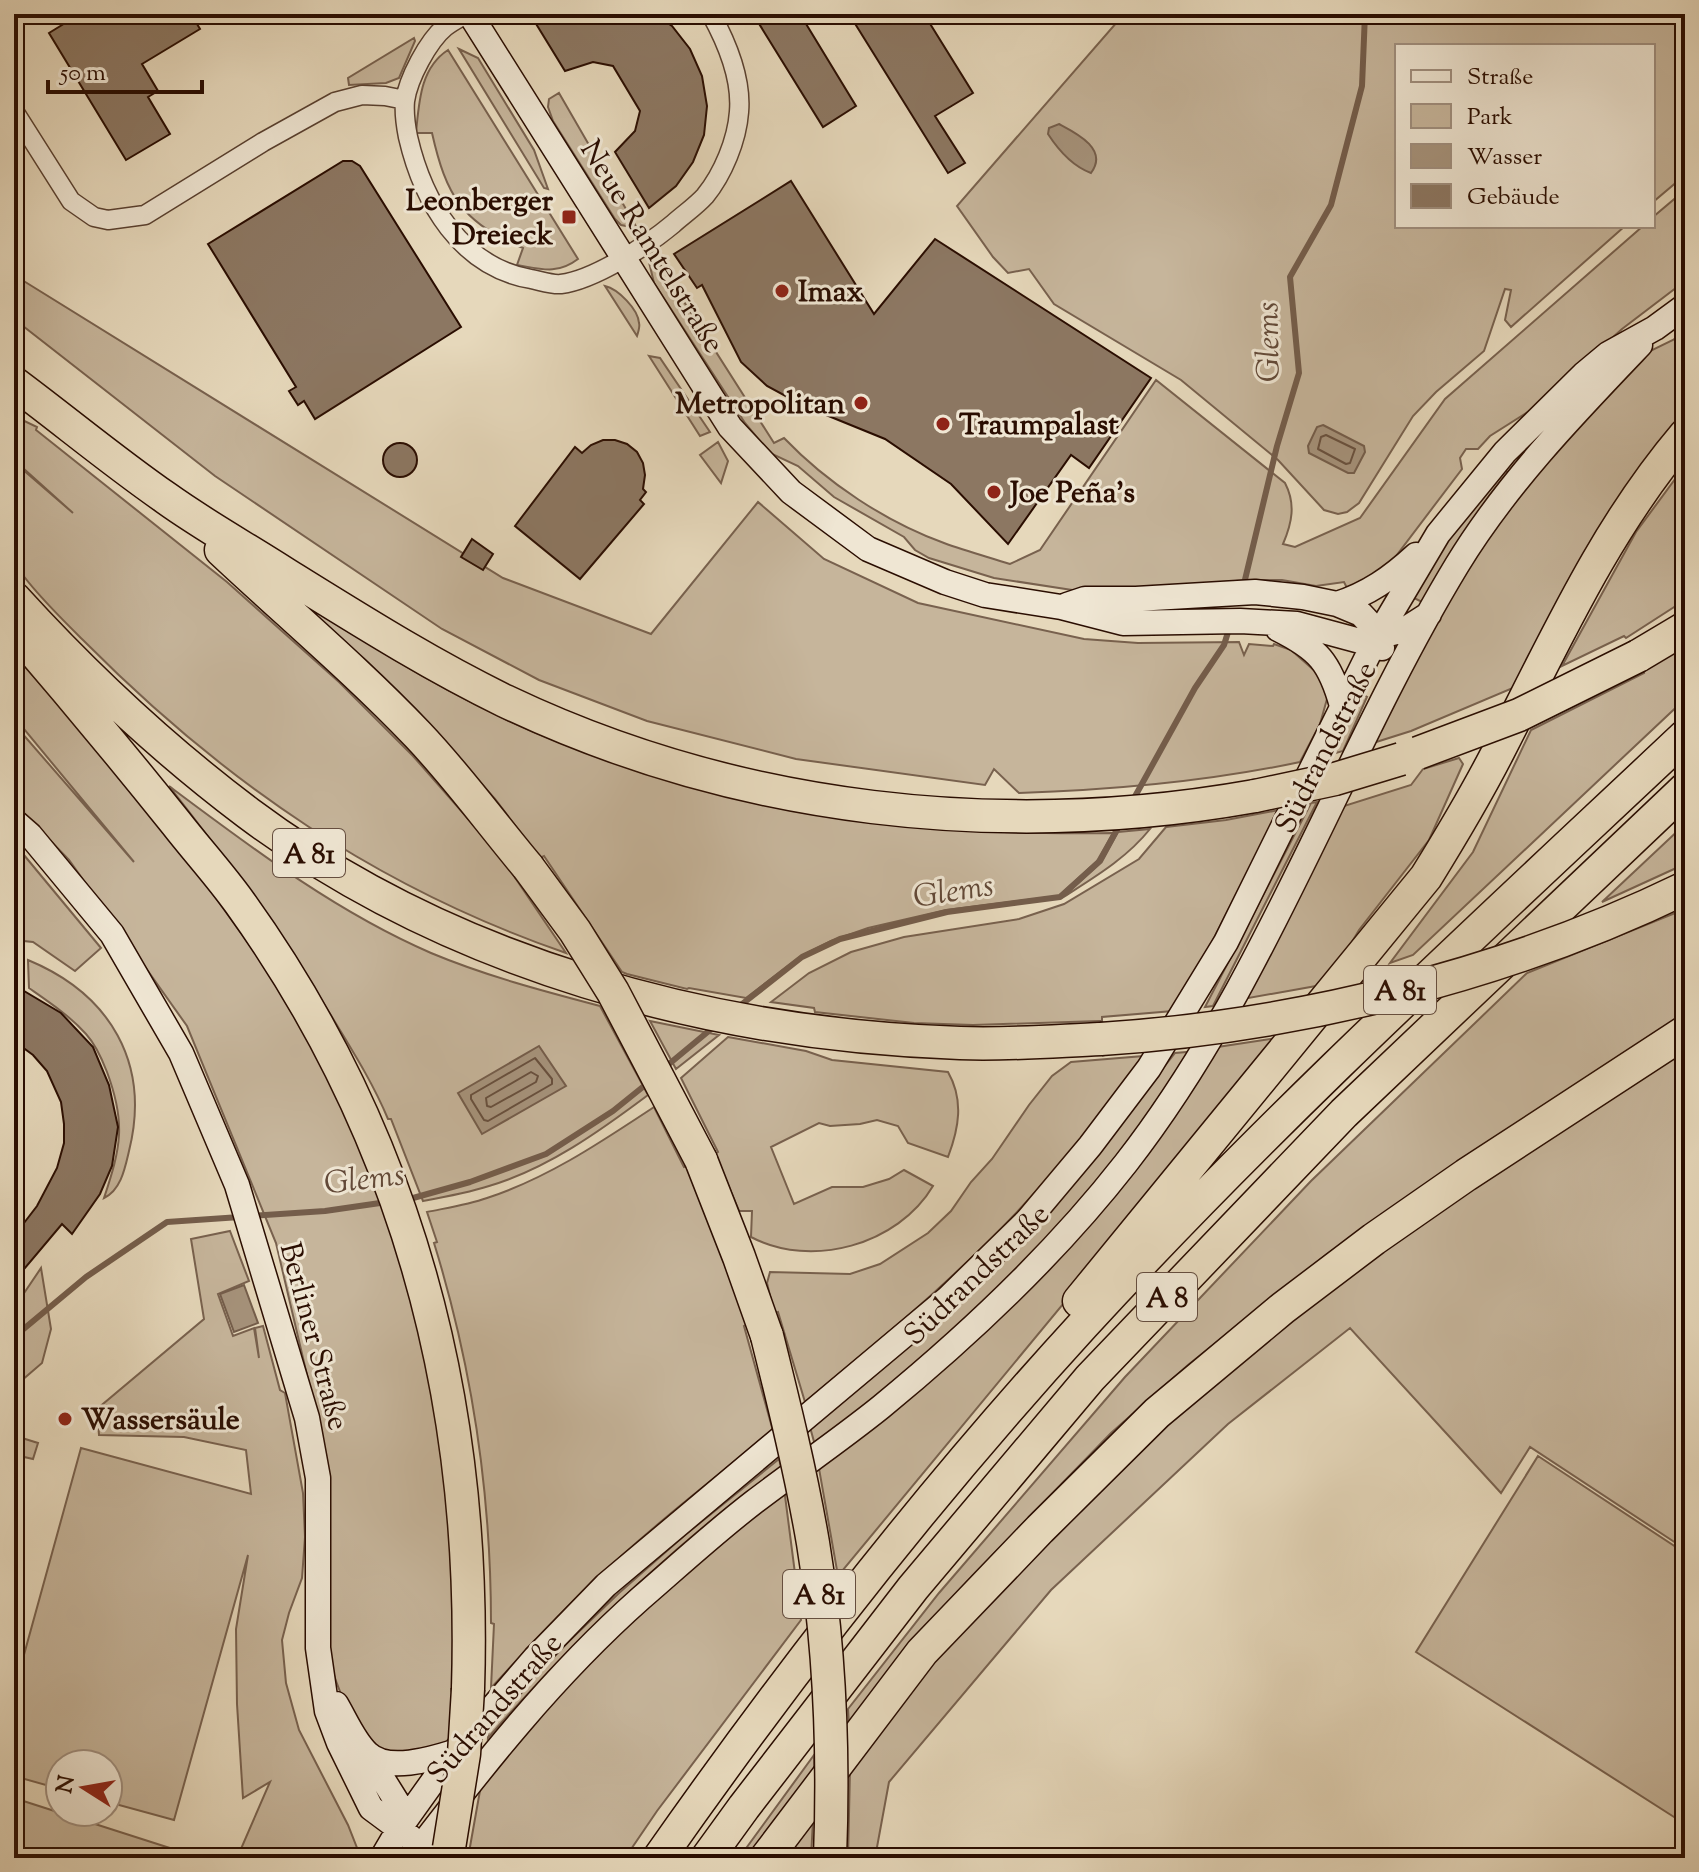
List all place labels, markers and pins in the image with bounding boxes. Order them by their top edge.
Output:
place label: Leonberger Dreieck [406,181,554,258]
marker: Leonberger Dreieck [560,208,578,226]
place label: Imax [798,272,863,315]
marker: Imax [773,282,791,300]
place label: Metropolitan [675,384,845,427]
marker: Metropolitan [852,394,870,412]
place label: Traumpalast [959,405,1119,448]
marker: Traumpalast [934,415,952,433]
place label: Joe Peña’s [1008,473,1135,516]
marker: Joe Peña’s [985,483,1003,501]
place label: Wassersäule [81,1400,240,1443]
marker: Wassersäule [56,1410,74,1428]

